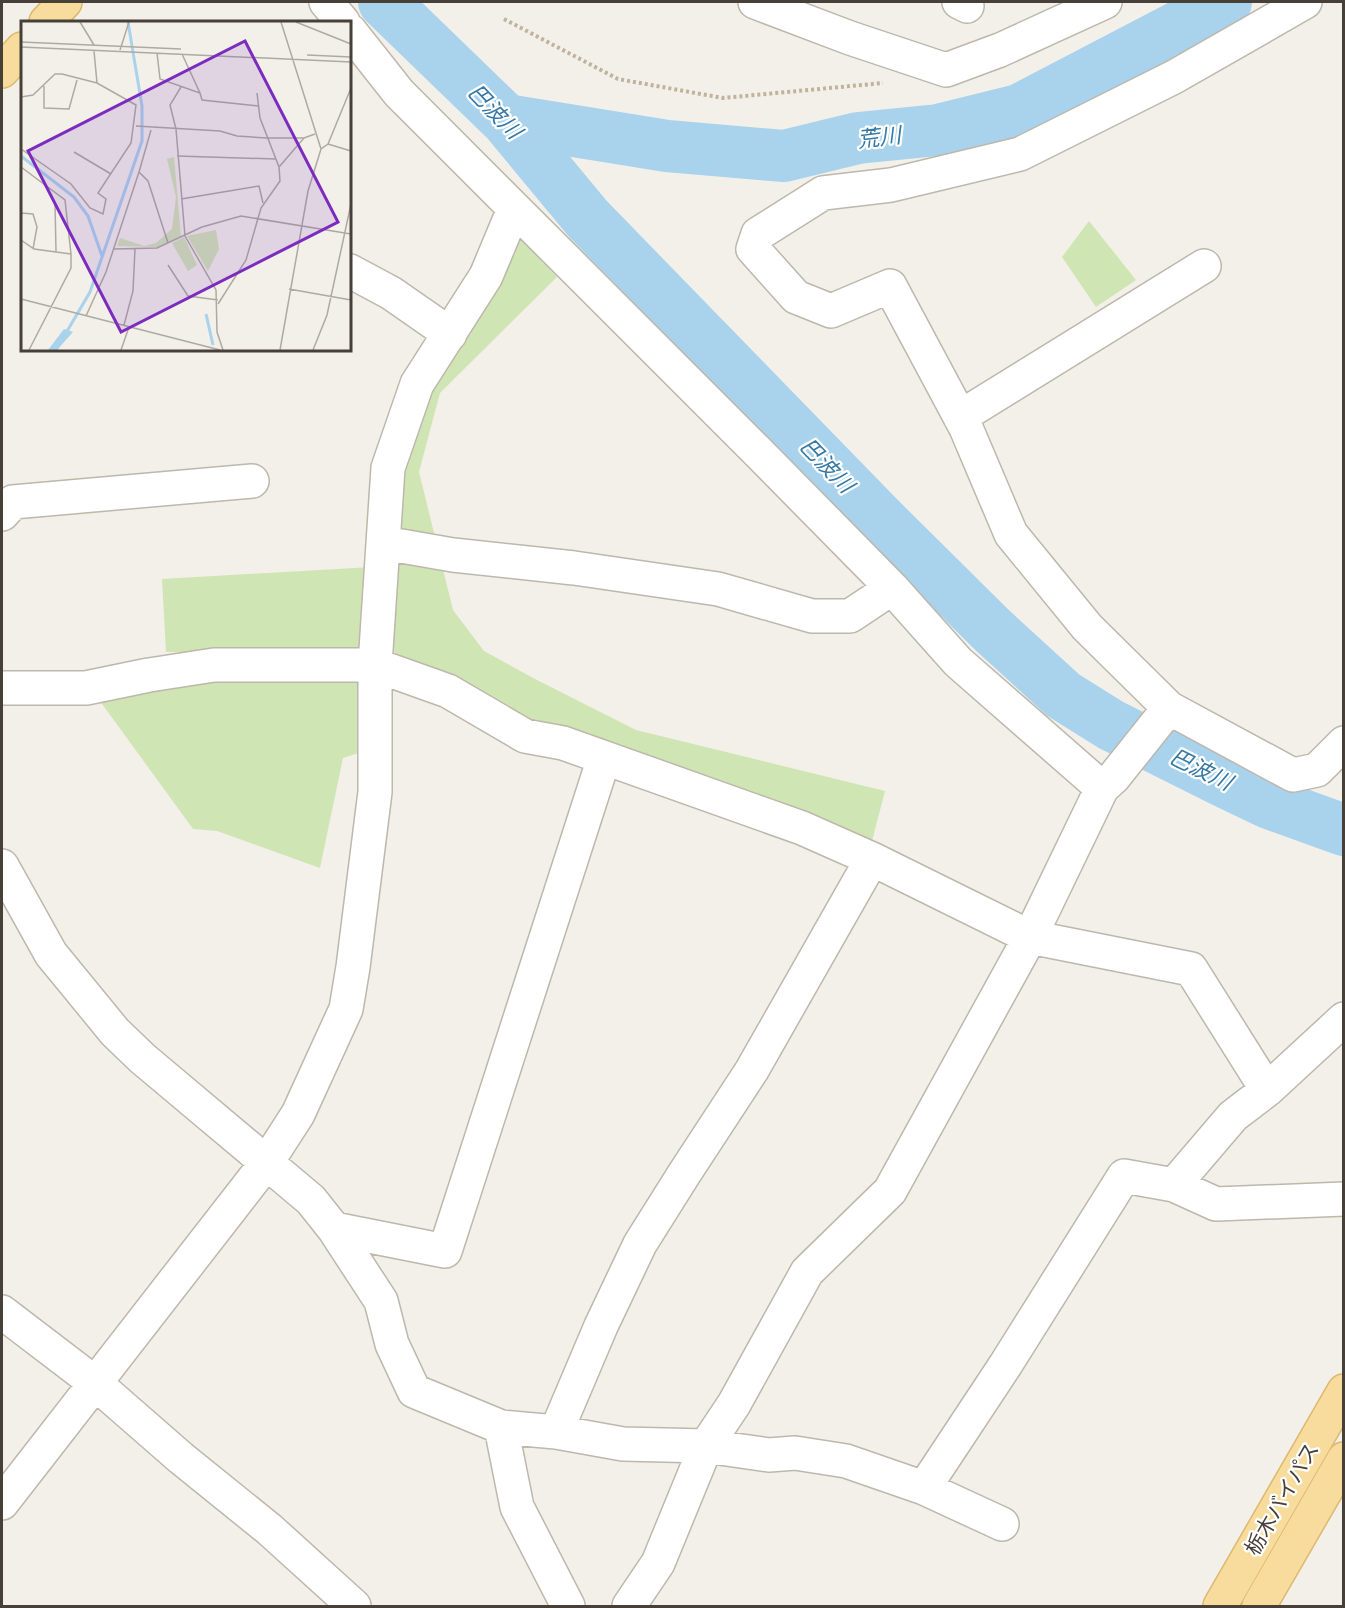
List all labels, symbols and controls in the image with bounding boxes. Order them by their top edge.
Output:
inset map [21,21,351,351]
water label: 巴波川 [462,78,529,146]
water label: 荒川 [856,121,905,154]
water label: 巴波川 [794,432,861,500]
water label: 巴波川 [1165,743,1238,797]
street label: 栃木バイパス [1239,1438,1324,1559]

